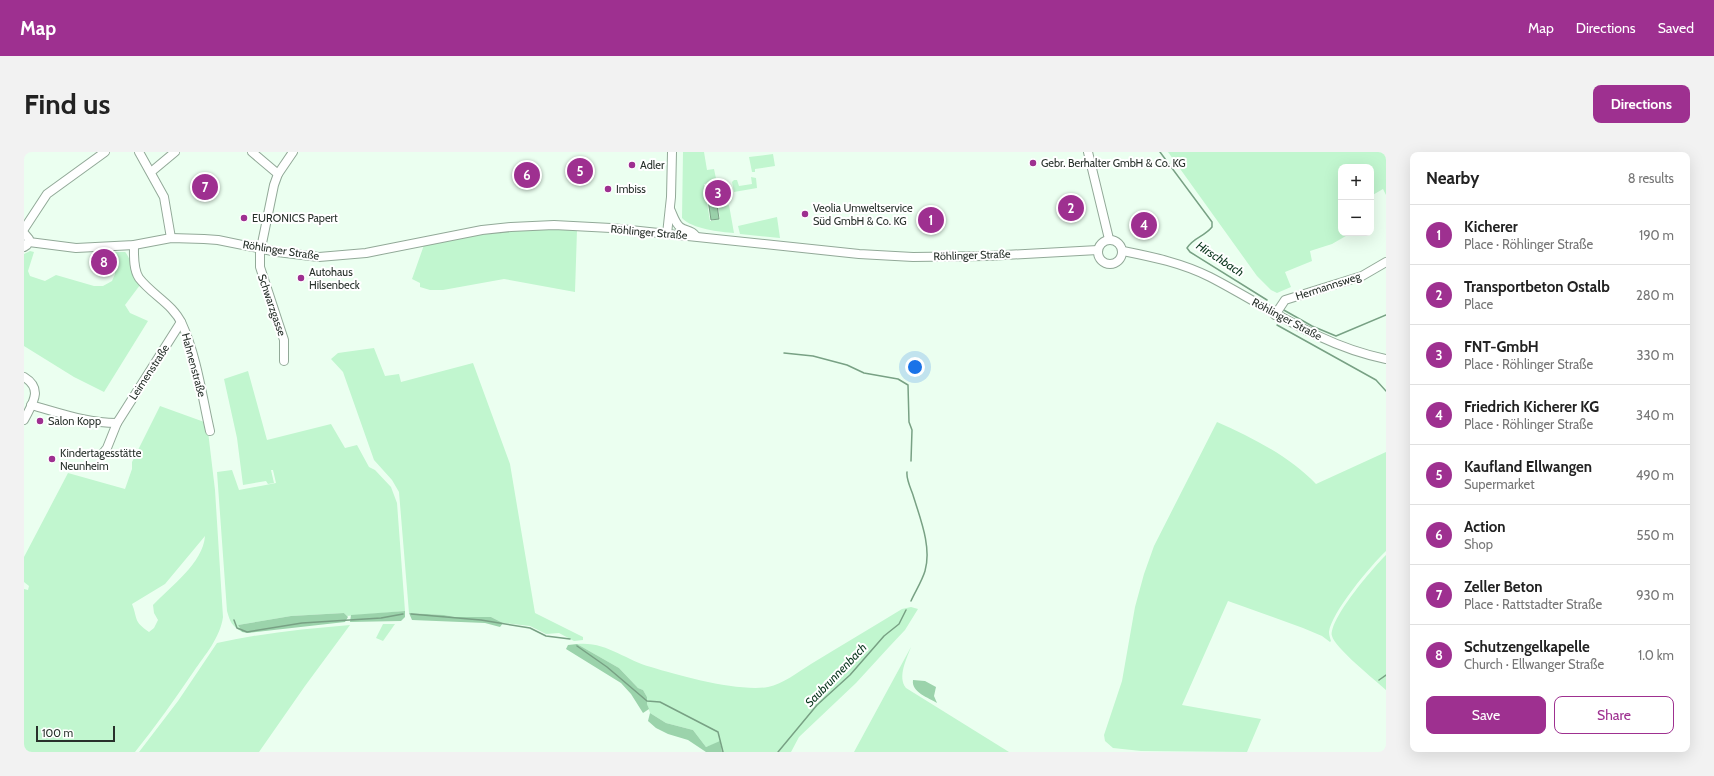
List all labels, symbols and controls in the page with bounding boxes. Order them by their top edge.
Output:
text: Map [20,17,56,40]
text: Map [1528,19,1554,37]
text: Directions [1576,19,1636,37]
text: Saved [1658,19,1694,37]
button: Directions [1593,85,1690,123]
text: Find us [24,87,110,121]
pin: 5 [567,156,593,186]
place label: Gebr. Berhalter GmbH & Co. KG [1041,156,1186,170]
place label: Adler [640,158,665,172]
marker: Gebr. Berhalter GmbH & Co. KG [1028,158,1038,168]
pin: 6 [514,160,540,190]
marker: Adler [627,160,637,170]
map controls [1338,164,1374,236]
button: + [1338,164,1374,200]
text: Nearby [1426,168,1479,188]
text: 8 results [1628,170,1674,186]
pin: 7 [192,172,218,202]
pin: 3 [705,178,731,208]
place label: Imbiss [616,182,646,196]
marker: Imbiss [603,184,613,194]
pin: 2 [1058,193,1084,223]
button: − [1338,200,1374,236]
place label: Veolia Umweltservice Süd GmbH & Co. KG [813,201,913,228]
pin: 1 [918,205,944,235]
marker: Veolia Umweltservice Süd GmbH & Co. KG [800,209,810,219]
pin: 4 [1131,210,1157,240]
place label: EURONICS Papert [252,211,338,225]
marker: EURONICS Papert [239,213,249,223]
text: Kicherer [1464,218,1518,236]
street label: Röhlinger Straße [610,222,688,242]
text: 1 [1437,227,1441,243]
text: 190 m [1639,227,1674,243]
text: Place · Röhlinger Straße [1464,236,1593,252]
street label: Röhlinger Straße [242,237,321,263]
water label: Hirschbach [1194,238,1247,280]
pin: 8 [91,247,117,277]
street label: Röhlinger Straße [933,247,1011,263]
place label: Autohaus Hilsenbeck [309,265,360,292]
street label: Hermannsweg [1294,269,1363,303]
street label: Schwarzgasse [255,272,289,338]
marker: Autohaus Hilsenbeck [296,273,306,283]
text: Transportbeton Ostalb [1464,278,1610,296]
text: 2 [1436,287,1442,303]
text: 280 m [1636,287,1674,303]
street label: Röhlinger Straße [1250,295,1325,343]
text: Place [1464,296,1493,312]
street label: Hahnenstraße [179,331,209,399]
text: FNT-GmbH [1464,338,1539,356]
street label: Leimenstraße [126,341,172,403]
text: 3 [1435,347,1443,363]
text: 330 m [1637,347,1674,363]
text: Place · Röhlinger Straße [1464,356,1593,372]
your location [905,357,925,377]
text: Friedrich Kicherer KG [1464,398,1599,416]
text: 4 [1435,407,1443,423]
text: 340 m [1636,407,1674,423]
place label: Salon Kopp [48,414,101,428]
marker: Salon Kopp [35,416,45,426]
text: Place · Röhlinger Straße [1464,416,1593,432]
place label: Kindertagesstätte Neunheim [60,446,142,473]
marker: Kindertagesstätte Neunheim [47,454,57,464]
text: Kaufland Ellwangen [1464,458,1592,476]
text: 5 [1436,467,1442,483]
text: 490 m [1636,467,1674,483]
text: Supermarket [1464,476,1535,492]
text: Action [1464,518,1506,536]
text: 6 [1435,527,1443,543]
text: 550 m [1637,527,1674,543]
text: Shop [1464,536,1493,552]
text: Zeller Beton [1464,578,1543,596]
text: 7 [1436,587,1442,603]
text: 930 m [1636,587,1674,603]
text: Place · Rattstadter Straße [1464,596,1602,612]
text: Schutzengelkapelle [1464,638,1590,656]
water label: Saubrunnenbach [802,640,870,710]
text: 8 [1435,647,1443,663]
text: 1.0 km [1638,647,1674,663]
text: Church · Ellwanger Straße [1464,656,1604,672]
button: Save [1426,696,1546,734]
button: Share [1554,696,1674,734]
scale bar [36,724,115,743]
text: 100 m [42,726,73,740]

